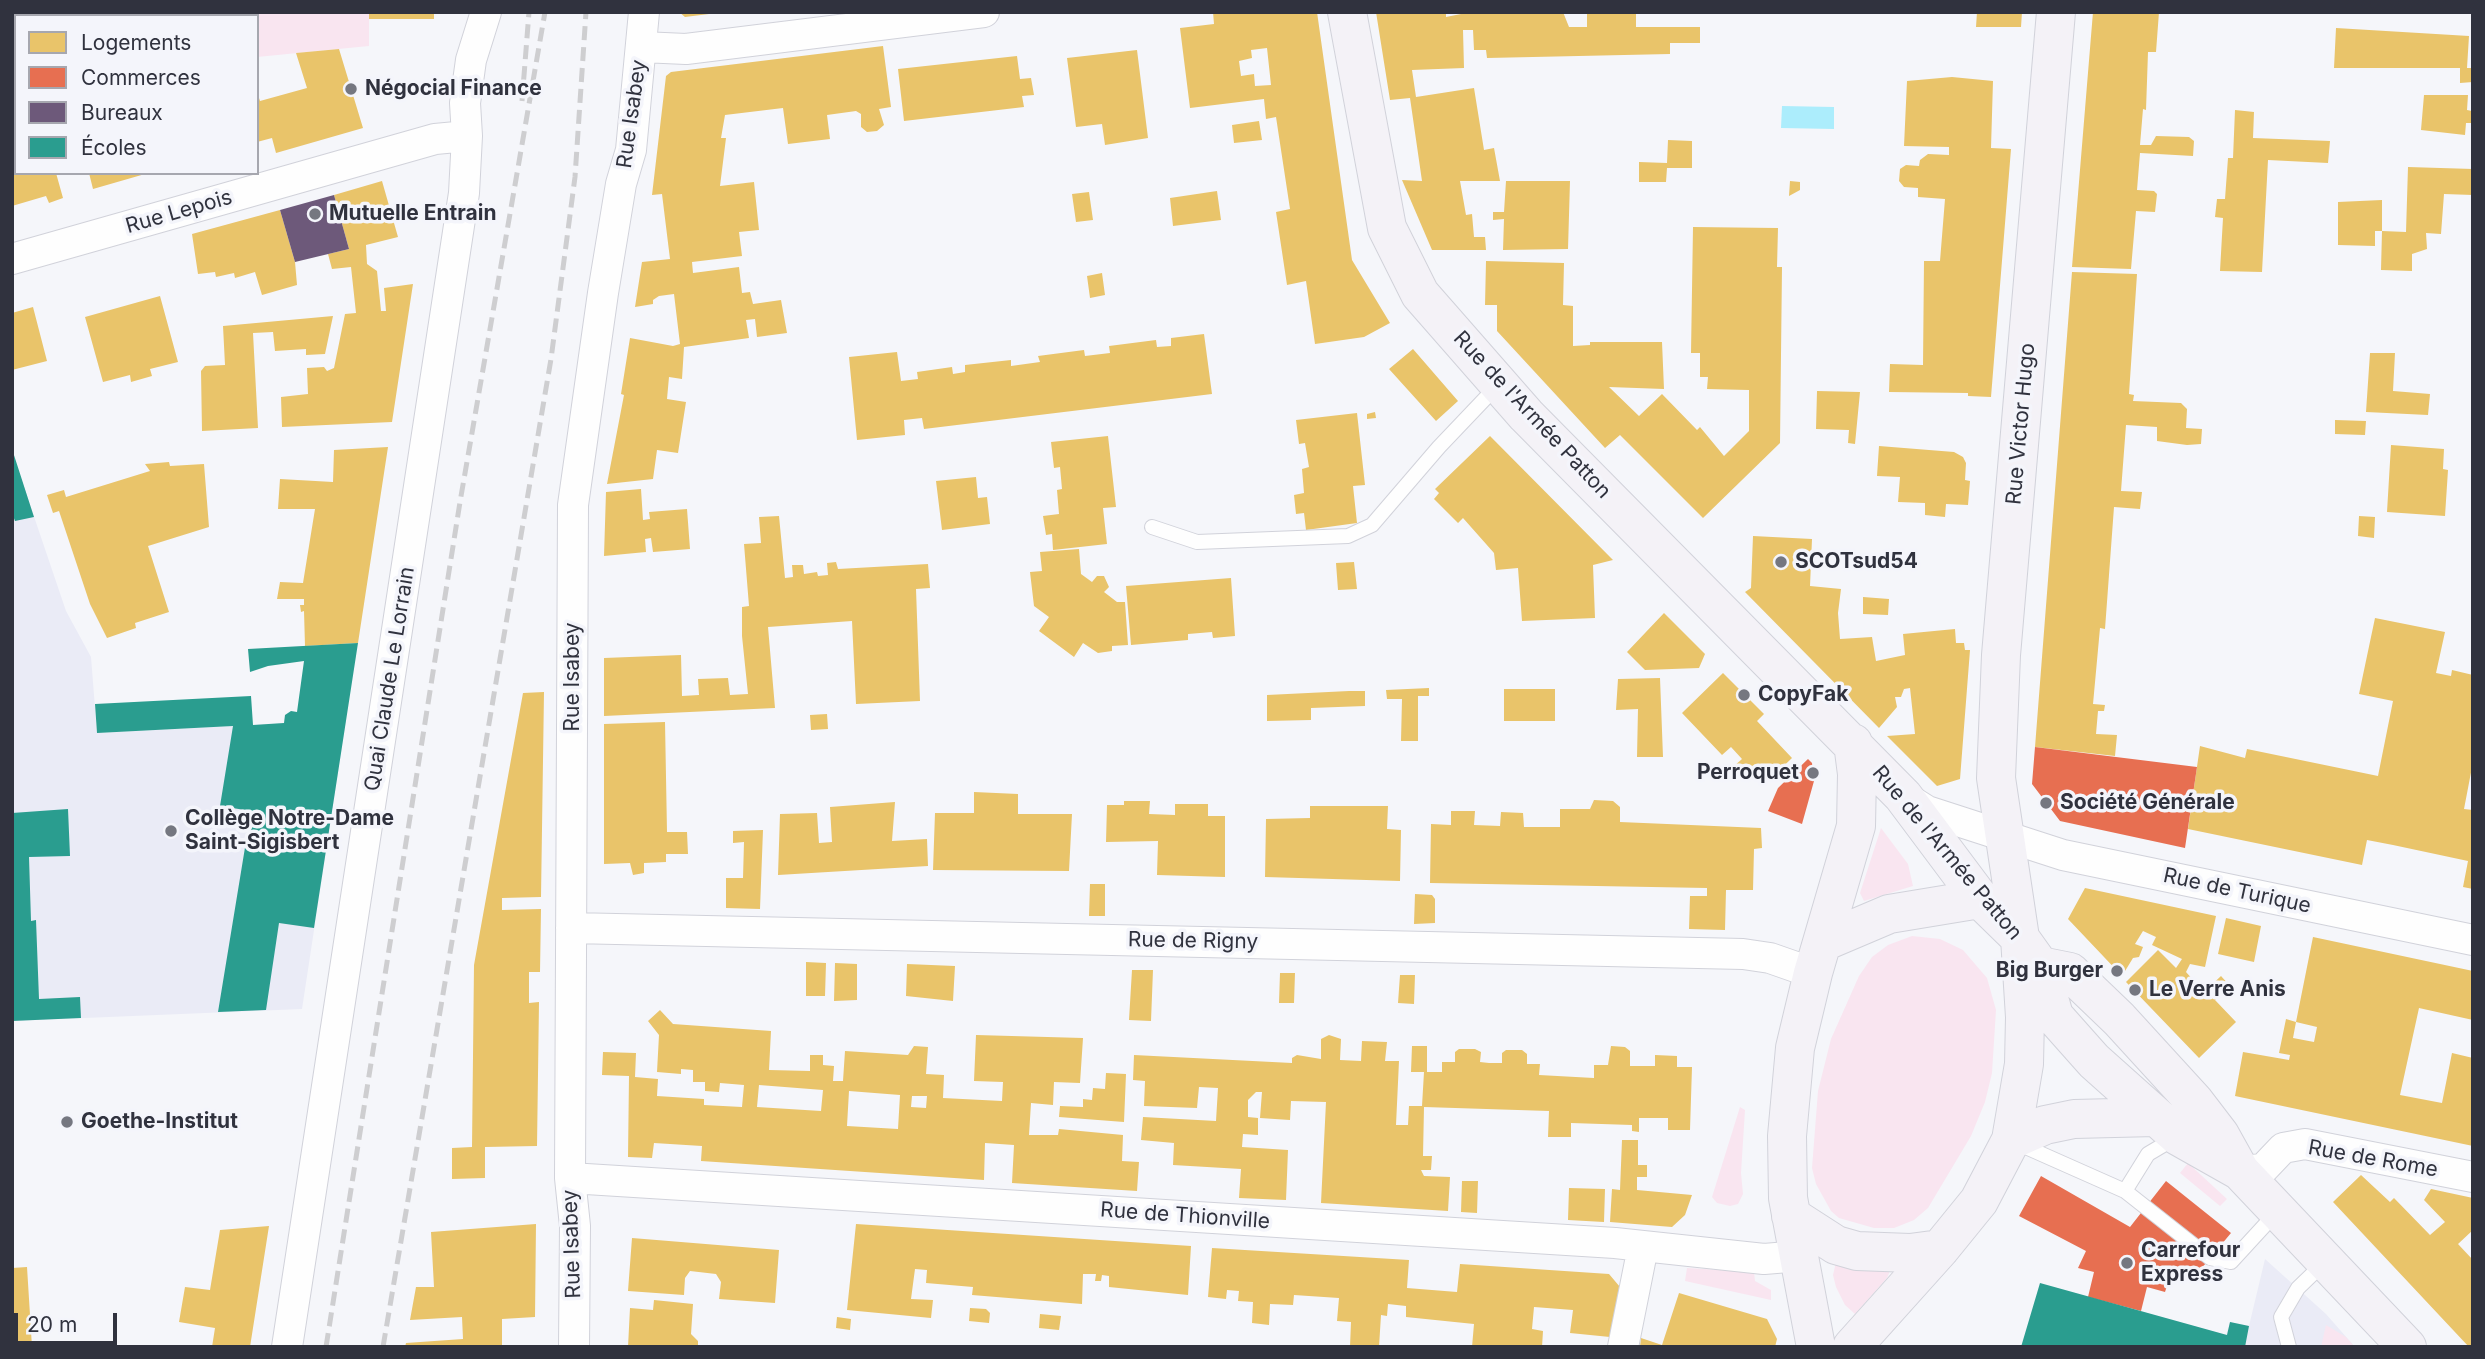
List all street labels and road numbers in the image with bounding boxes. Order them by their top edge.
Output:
street label: Rue Isabey [612,58,652,170]
street label: Rue Lepois [123,185,235,239]
street label: Rue de l'Armée Patton [1448,326,1616,504]
street label: Rue Victor Hugo [2001,342,2041,506]
street label: Quai Claude Le Lorrain [360,565,420,793]
street label: Rue Isabey [560,622,586,732]
street label: Rue de l'Armée Patton [1867,761,2027,945]
street label: Rue de Turique [2161,863,2313,919]
street label: Rue de Rigny [1128,927,1258,955]
street label: Rue de Rome [2306,1135,2440,1183]
street label: Rue Isabey [558,1189,586,1299]
street label: Rue de Thionville [1099,1197,1271,1235]

